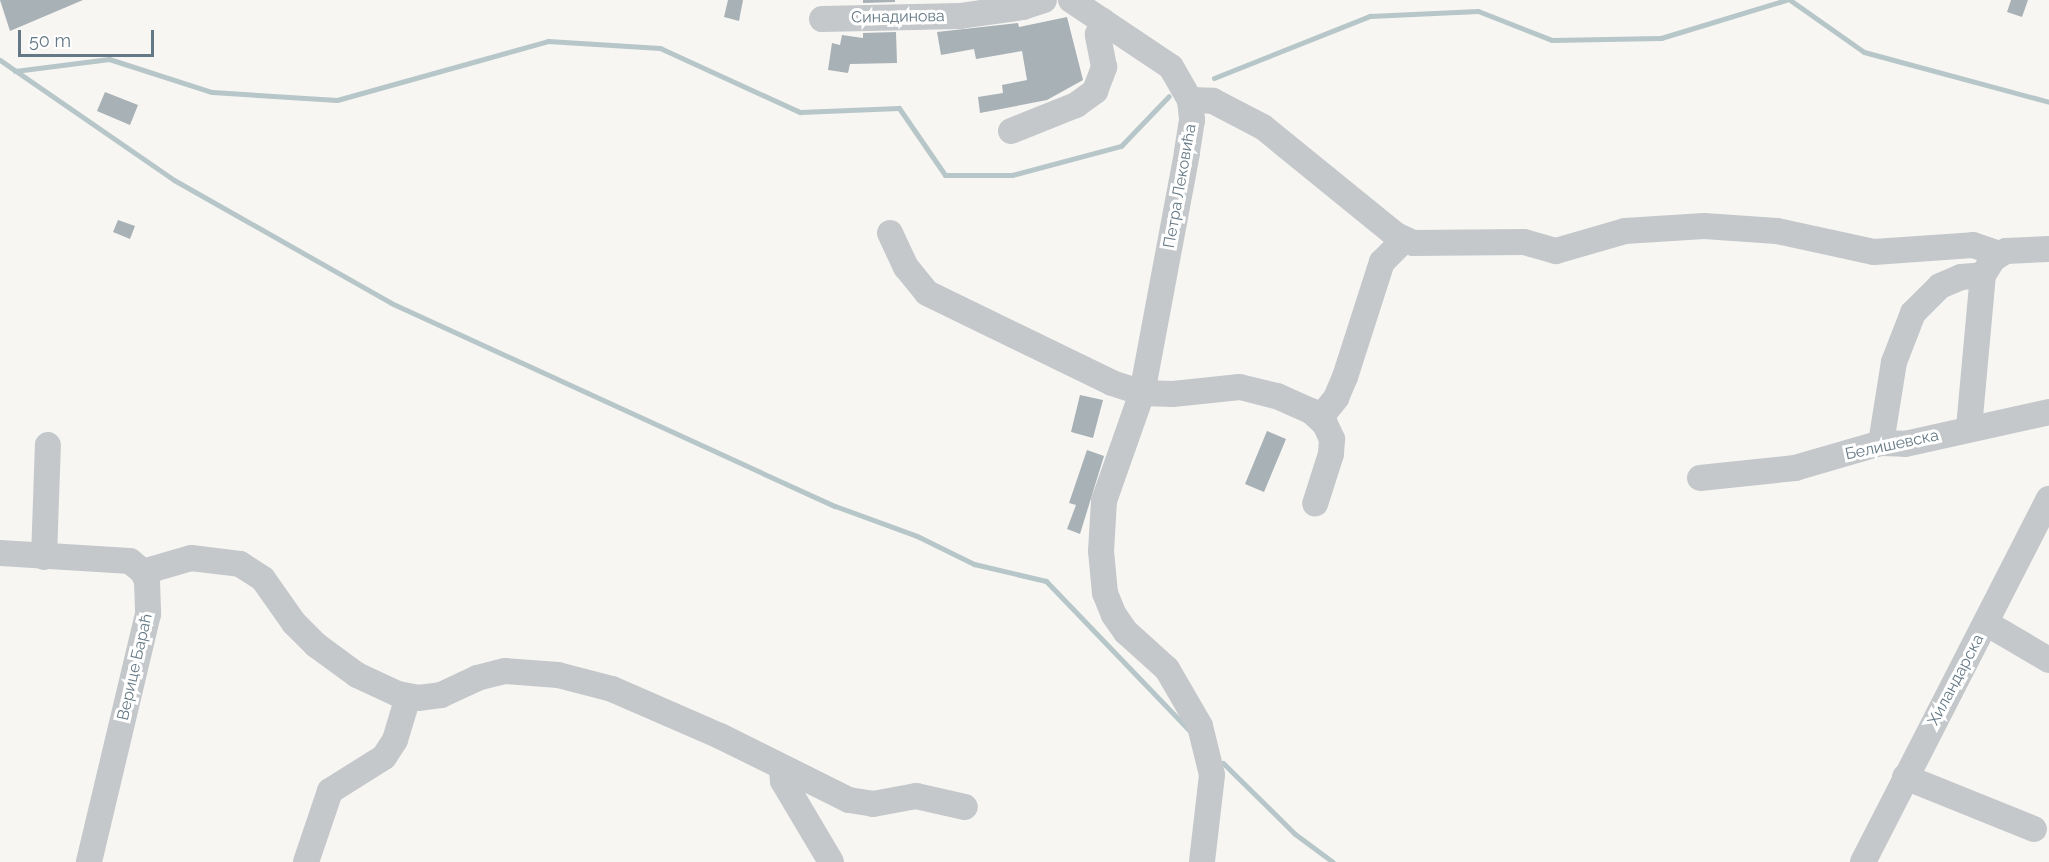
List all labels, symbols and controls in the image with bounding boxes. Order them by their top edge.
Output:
street label: Синадинова [851,7,945,27]
scale bar [21,18,158,56]
text: 50 m [29,30,71,51]
street label: Петра Лековића [1160,122,1200,250]
street label: Белишевска [1844,426,1940,464]
street label: Верице Бараћ [113,612,157,722]
street label: Хиландарска [1924,631,1988,729]

